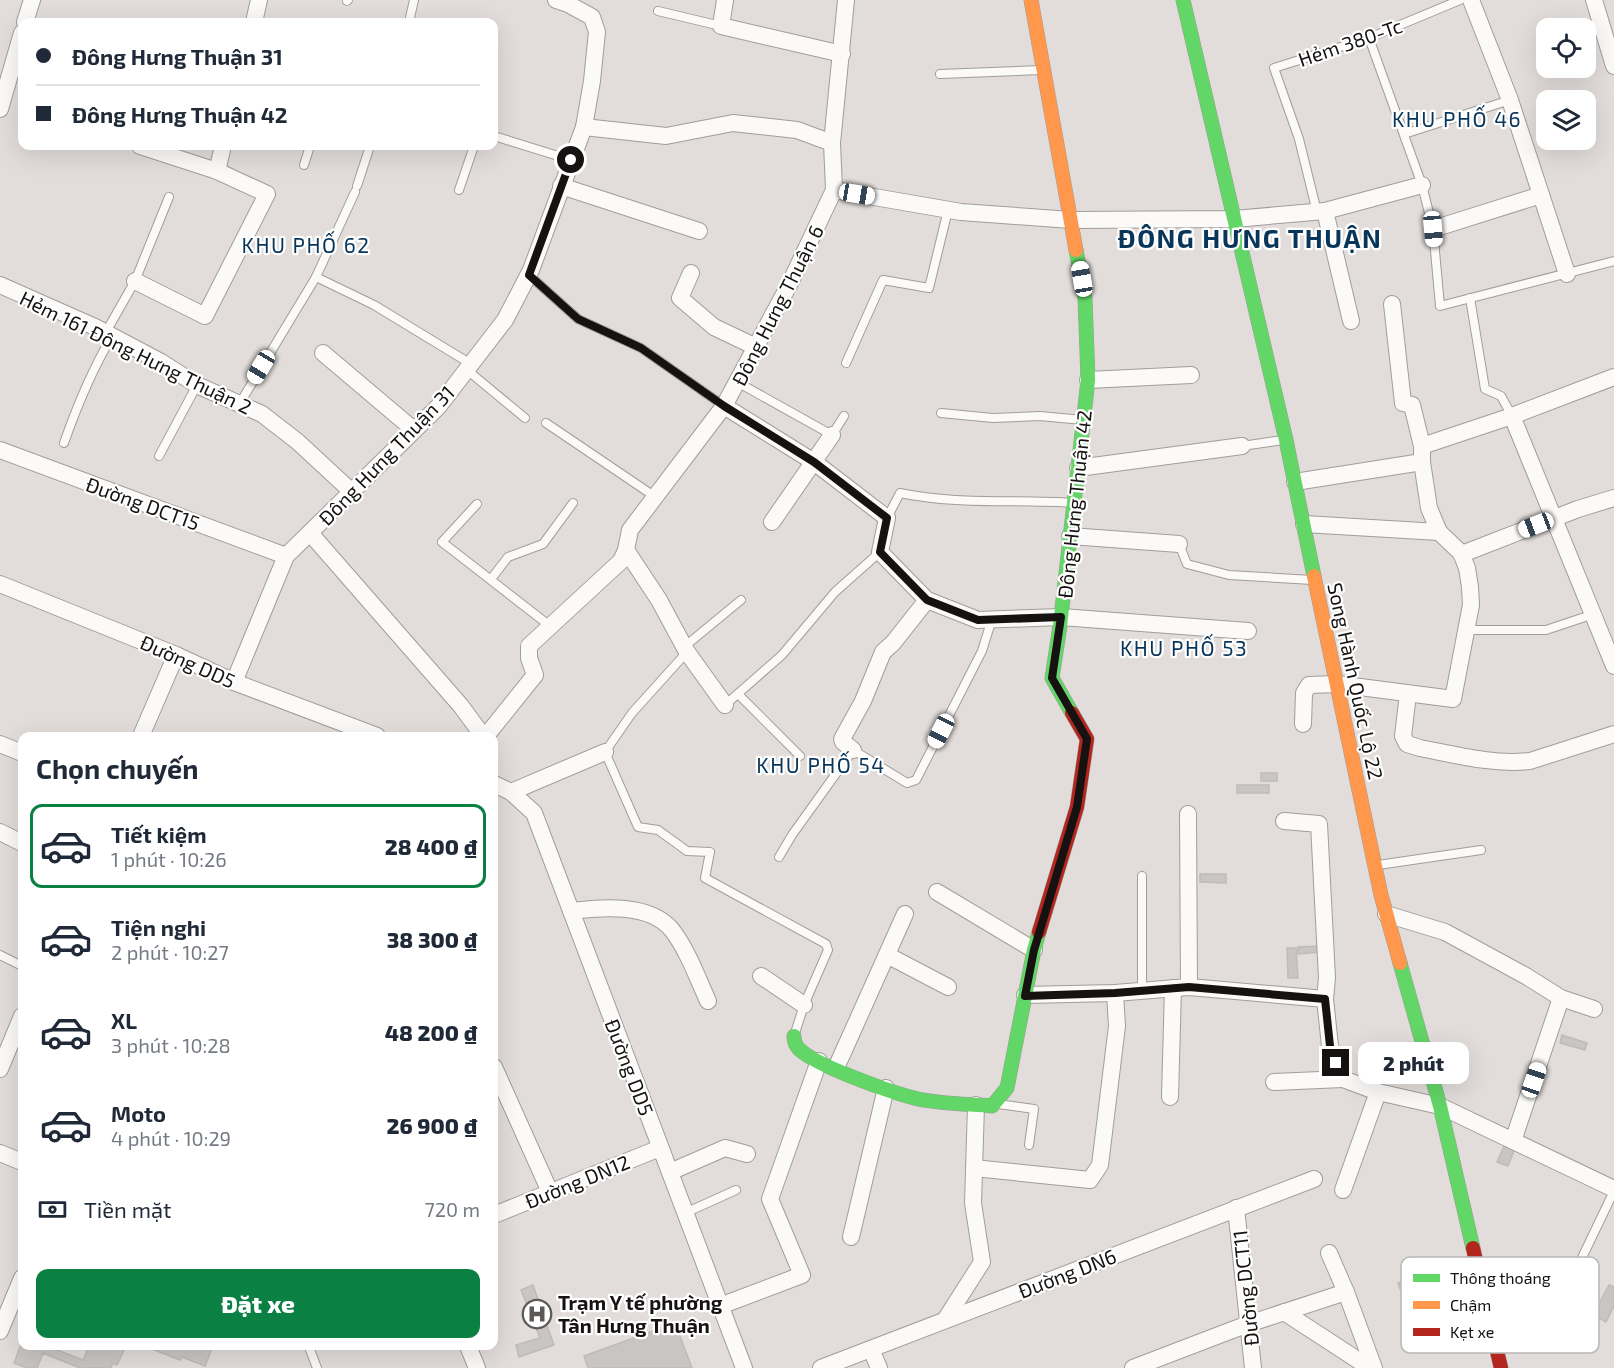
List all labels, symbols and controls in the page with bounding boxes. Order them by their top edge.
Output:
street label: Hẻm 380-Tc [1295,13,1405,71]
map controls [1536,18,1596,150]
button: locate [1536,18,1596,78]
text: Đông Hưng Thuận 31 [72,43,283,69]
button: layers [1536,90,1596,150]
text: Đông Hưng Thuận 42 [72,101,288,127]
district label: KHU PHỐ 46 [1392,104,1522,131]
route start [557,146,584,173]
car [838,182,876,206]
car [1422,210,1444,248]
street label: Đông Hưng Thuận 6 [726,221,828,389]
district label: ĐÔNG HƯNG THUẬN [1118,222,1382,253]
district label: KHU PHỐ 62 [241,230,371,257]
car [1070,260,1094,298]
street label: Hẻm 161 Đông Hưng Thuận 2 [16,285,256,419]
car [244,347,278,387]
street label: Đông Hưng Thuận 31 [313,380,459,530]
street label: Đông Hưng Thuận 42 [1052,409,1096,599]
street label: Đường DCT15 [83,471,203,535]
car [1516,510,1556,540]
street label: Song Hành Quốc Lộ 22 [1323,580,1389,782]
street label: Đường DD5 [137,629,239,693]
district label: KHU PHỐ 53 [1120,633,1248,660]
car [925,711,957,751]
district label: KHU PHỐ 54 [756,750,886,777]
text: Chọn chuyến [36,752,199,784]
icon: car [39,819,93,873]
text: Tiết kiệm [111,821,207,847]
text: 28 400 ₫ [385,833,477,859]
text: 1 phút · 10:26 [111,847,227,871]
icon: car [39,912,93,966]
text: Tiện nghi [111,914,206,940]
text: 38 300 ₫ [387,926,477,952]
text: 2 phút · 10:27 [111,940,229,964]
icon: car [39,1005,93,1059]
text: XL [111,1007,137,1033]
street label: Đường DD5 [601,1015,659,1119]
text: 48 200 ₫ [385,1019,477,1045]
text: 3 phút · 10:28 [111,1033,231,1057]
callout: 2 phút [1357,1042,1468,1084]
route end [1322,1049,1349,1076]
text: 2 phút [1383,1051,1444,1075]
car [1520,1060,1548,1100]
icon: car [39,1098,93,1152]
text: Moto [111,1100,166,1126]
text: 26 900 ₫ [386,1112,477,1138]
text: 4 phút · 10:29 [111,1126,231,1150]
street label: Đường DN12 [521,1149,633,1213]
icon: cash [36,1193,69,1226]
text: Tiền mặt [84,1196,171,1222]
text: 720 m [424,1197,480,1221]
street label: Đường DCT11 [1227,1229,1263,1347]
street label: Đường DN6 [1015,1243,1119,1303]
legend [1401,1257,1599,1353]
text: Thông thoáng [1450,1268,1551,1287]
button: Đặt xe [36,1269,480,1338]
place label: Trạm Y tế phường Tân Hưng Thuận [558,1290,723,1337]
text: Chậm [1450,1295,1491,1314]
hospital icon: Trạm Y tế phường Tân Hưng Thuận [521,1298,553,1330]
text: Kẹt xe [1450,1322,1494,1341]

